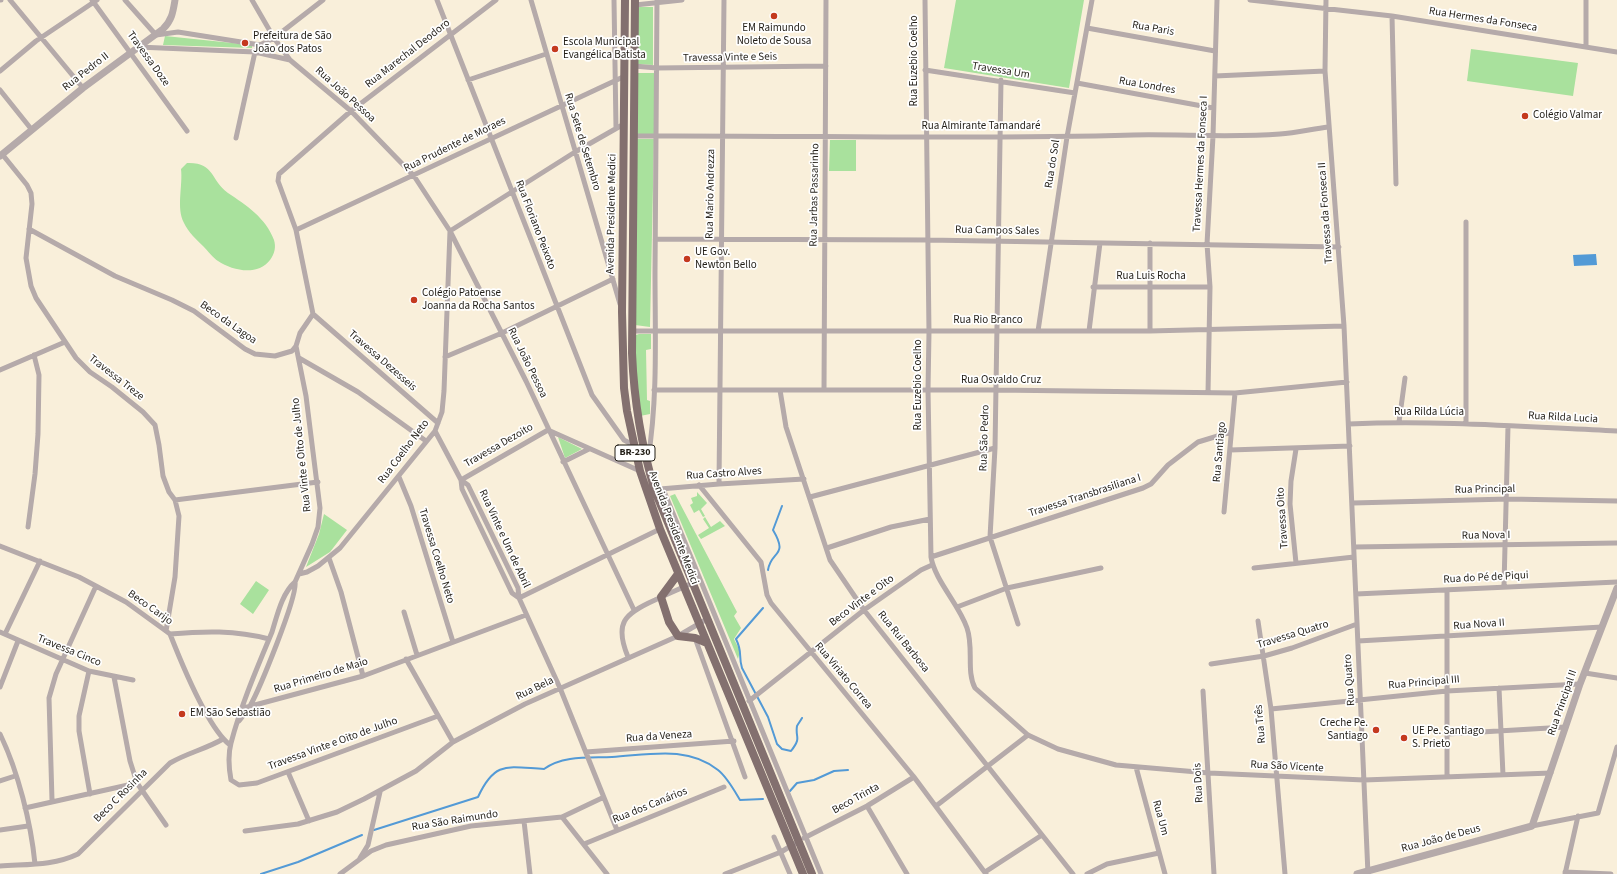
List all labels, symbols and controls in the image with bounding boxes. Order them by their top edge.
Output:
street label: Rua Hermes da Fonseca [1428,5,1538,35]
marker: EM Raimundo Noleto de Sousa [769,11,779,21]
street label: Rua Euzebio Coelho [908,15,922,107]
street label: Rua Marechal Deodoro [363,17,453,91]
street label: Rua Paris [1131,19,1175,39]
place label: EM Raimundo Noleto de Sousa [737,22,811,48]
street label: Travessa Doze [124,29,172,89]
place label: Prefeitura de São João dos Patos [253,30,332,56]
place label: Escola Municipal Evangélica Batista [563,36,646,62]
marker: Prefeitura de São João dos Patos [240,38,250,48]
marker: Escola Municipal Evangélica Batista [550,44,560,54]
street label: Rua Pedro II [60,50,112,94]
street label: Travessa Vinte e Seis [683,51,777,65]
street label: Travessa Um [971,60,1031,82]
street label: Rua João Pessoa [312,64,378,126]
street label: Rua Londres [1118,75,1176,97]
street label: Rua Sete de Setembro [561,92,603,192]
street label: Travessa Hermes da Fonseca I [1191,95,1211,233]
place label: Colégio Valmar [1533,109,1602,123]
marker: Colégio Valmar [1520,111,1530,121]
street label: Rua Prudente de Moraes [402,115,508,175]
street label: Rua Almirante Tamandaré [921,120,1041,134]
street label: Rua do Sol [1043,139,1063,189]
street label: Rua Jarbas Passarinho [807,143,823,247]
street label: Rua Mario Andrezza [704,149,718,239]
street label: Avenida Presidente Medici [604,154,620,274]
street label: Travessa da Fonseca II [1316,162,1336,264]
street label: Rua Floriano Peixoto [512,178,558,272]
street label: Rua Campos Sales [955,224,1039,238]
place label: UE Gov. Newton Bello [695,246,757,272]
marker: UE Gov. Newton Bello [682,254,692,264]
street label: Rua Luis Rocha [1116,270,1186,284]
place label: Colégio Patoense Joanna da Rocha Santos [422,287,535,313]
marker: Colégio Patoense Joanna da Rocha Santos [409,295,419,305]
street label: Beco da Lagoa [197,299,259,347]
street label: Rua Rio Branco [953,314,1023,328]
street label: Rua João Pessoa [504,326,550,400]
street label: Travessa Dezesseis [345,328,419,394]
street label: Rua Euzebio Coelho [912,339,926,431]
street label: Travessa Treze [86,352,146,404]
street label: Rua Osvaldo Cruz [961,374,1041,388]
street label: Rua Vinte e Oito de Julho [289,397,315,513]
street label: Rua São Pedro [977,404,993,472]
street label: Rua Rilda Lúcia [1394,406,1464,420]
street label: Rua Rilda Lucia [1528,410,1598,426]
street label: Rua Coelho Neto [376,417,432,487]
street label: Travessa Dezoito [462,421,536,471]
street label: Rua Santiago [1211,421,1229,483]
road number: BR-230 [615,445,655,461]
street label: Rua Castro Alves [686,465,762,483]
street label: Avenida Presidente Medici [645,469,701,587]
street label: Travessa Transbrasiliana I [1027,472,1143,520]
street label: Rua Principal [1455,483,1515,497]
street label: Travessa Oito [1274,487,1292,549]
street label: Rua Vinte e Um de Abril [475,488,533,590]
street label: Travessa Coelho Neto [415,507,457,605]
street label: Rua Nova I [1462,529,1510,543]
street label: Rua do Pé de Piqui [1443,569,1529,587]
street label: Beco Vinte e Oito [827,572,897,630]
street label: Beco Carijo [125,588,175,628]
street label: Rua Rui Barbosa [874,609,932,675]
street label: Rua Nova II [1453,617,1505,633]
street label: Travessa Quatro [1256,618,1330,652]
street label: Travessa Cinco [35,632,103,670]
street label: Rua Viriato Correa [811,640,875,712]
street label: Rua Quatro [1342,654,1358,706]
street label: Rua Primeiro de Maio [272,655,370,697]
street label: Rua Principal II [1546,668,1580,738]
street label: Rua Principal III [1388,673,1460,693]
street label: Rua Bela [514,674,556,704]
street label: Rua Três [1253,704,1269,744]
place label: EM São Sebastião [190,707,271,721]
marker: EM São Sebastião [177,709,187,719]
street label: Travessa Vinte e Oito de Julho [266,714,400,774]
place label: Creche Pe. Santiago [1320,717,1368,743]
marker: Creche Pe. Santiago [1371,725,1381,735]
place label: UE Pe. Santiago S. Prieto [1412,725,1484,751]
street label: Rua da Veneza [626,728,692,746]
marker: UE Pe. Santiago S. Prieto [1399,733,1409,743]
street label: Rua São Vicente [1250,758,1324,776]
street label: Rua Dois [1191,763,1207,803]
street label: Beco C Rosinha [91,766,151,826]
street label: Beco Trinta [830,781,882,817]
street label: Rua dos Canários [611,785,689,827]
street label: Rua Um [1149,799,1171,837]
street label: Rua São Raimundo [411,808,499,834]
street label: Rua João de Deus [1400,822,1482,856]

